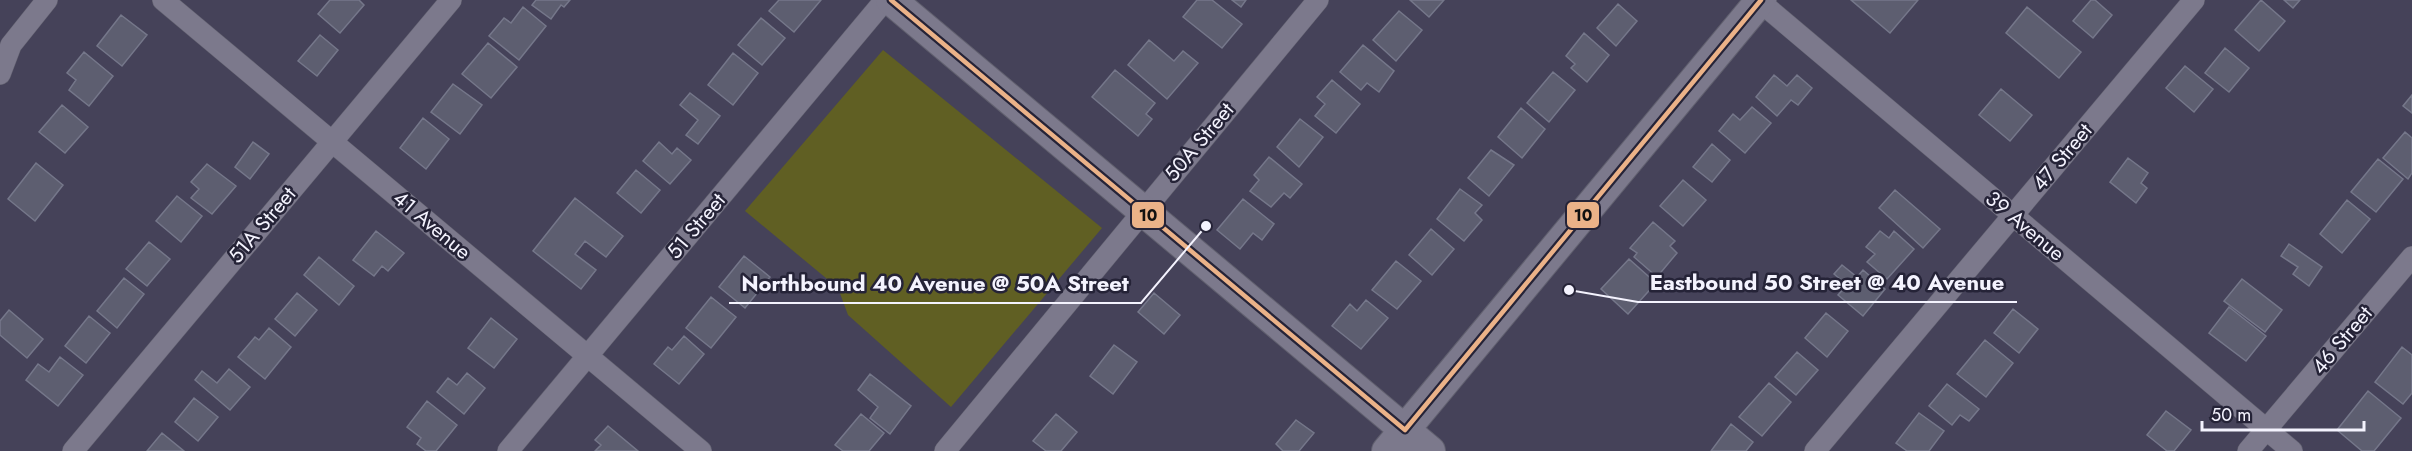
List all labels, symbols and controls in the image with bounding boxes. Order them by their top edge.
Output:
street label: 50A Street [1157,96,1241,188]
street label: 47 Street [2025,117,2099,197]
street label: 51A Street [221,180,303,270]
street label: 41 Avenue [387,183,478,267]
street label: 39 Avenue [1979,184,2071,268]
street label: 51 Street [660,187,732,265]
line badge: 10 [1131,201,1165,229]
line badge: 10 [1566,201,1600,229]
text: 10 [1139,204,1157,227]
text: 10 [1574,204,1592,227]
callout: Eastbound 50 Street @ 40 Avenue [1638,262,2017,302]
callout: Northbound 40 Avenue @ 50A Street [729,263,1141,303]
text: Eastbound 50 Street @ 40 Avenue [1650,266,2004,298]
text: Northbound 40 Avenue @ 50A Street [741,267,1129,299]
street label: 46 Street [2305,299,2379,381]
scale bar [2202,394,2364,432]
text: 50 m [2211,402,2251,428]

